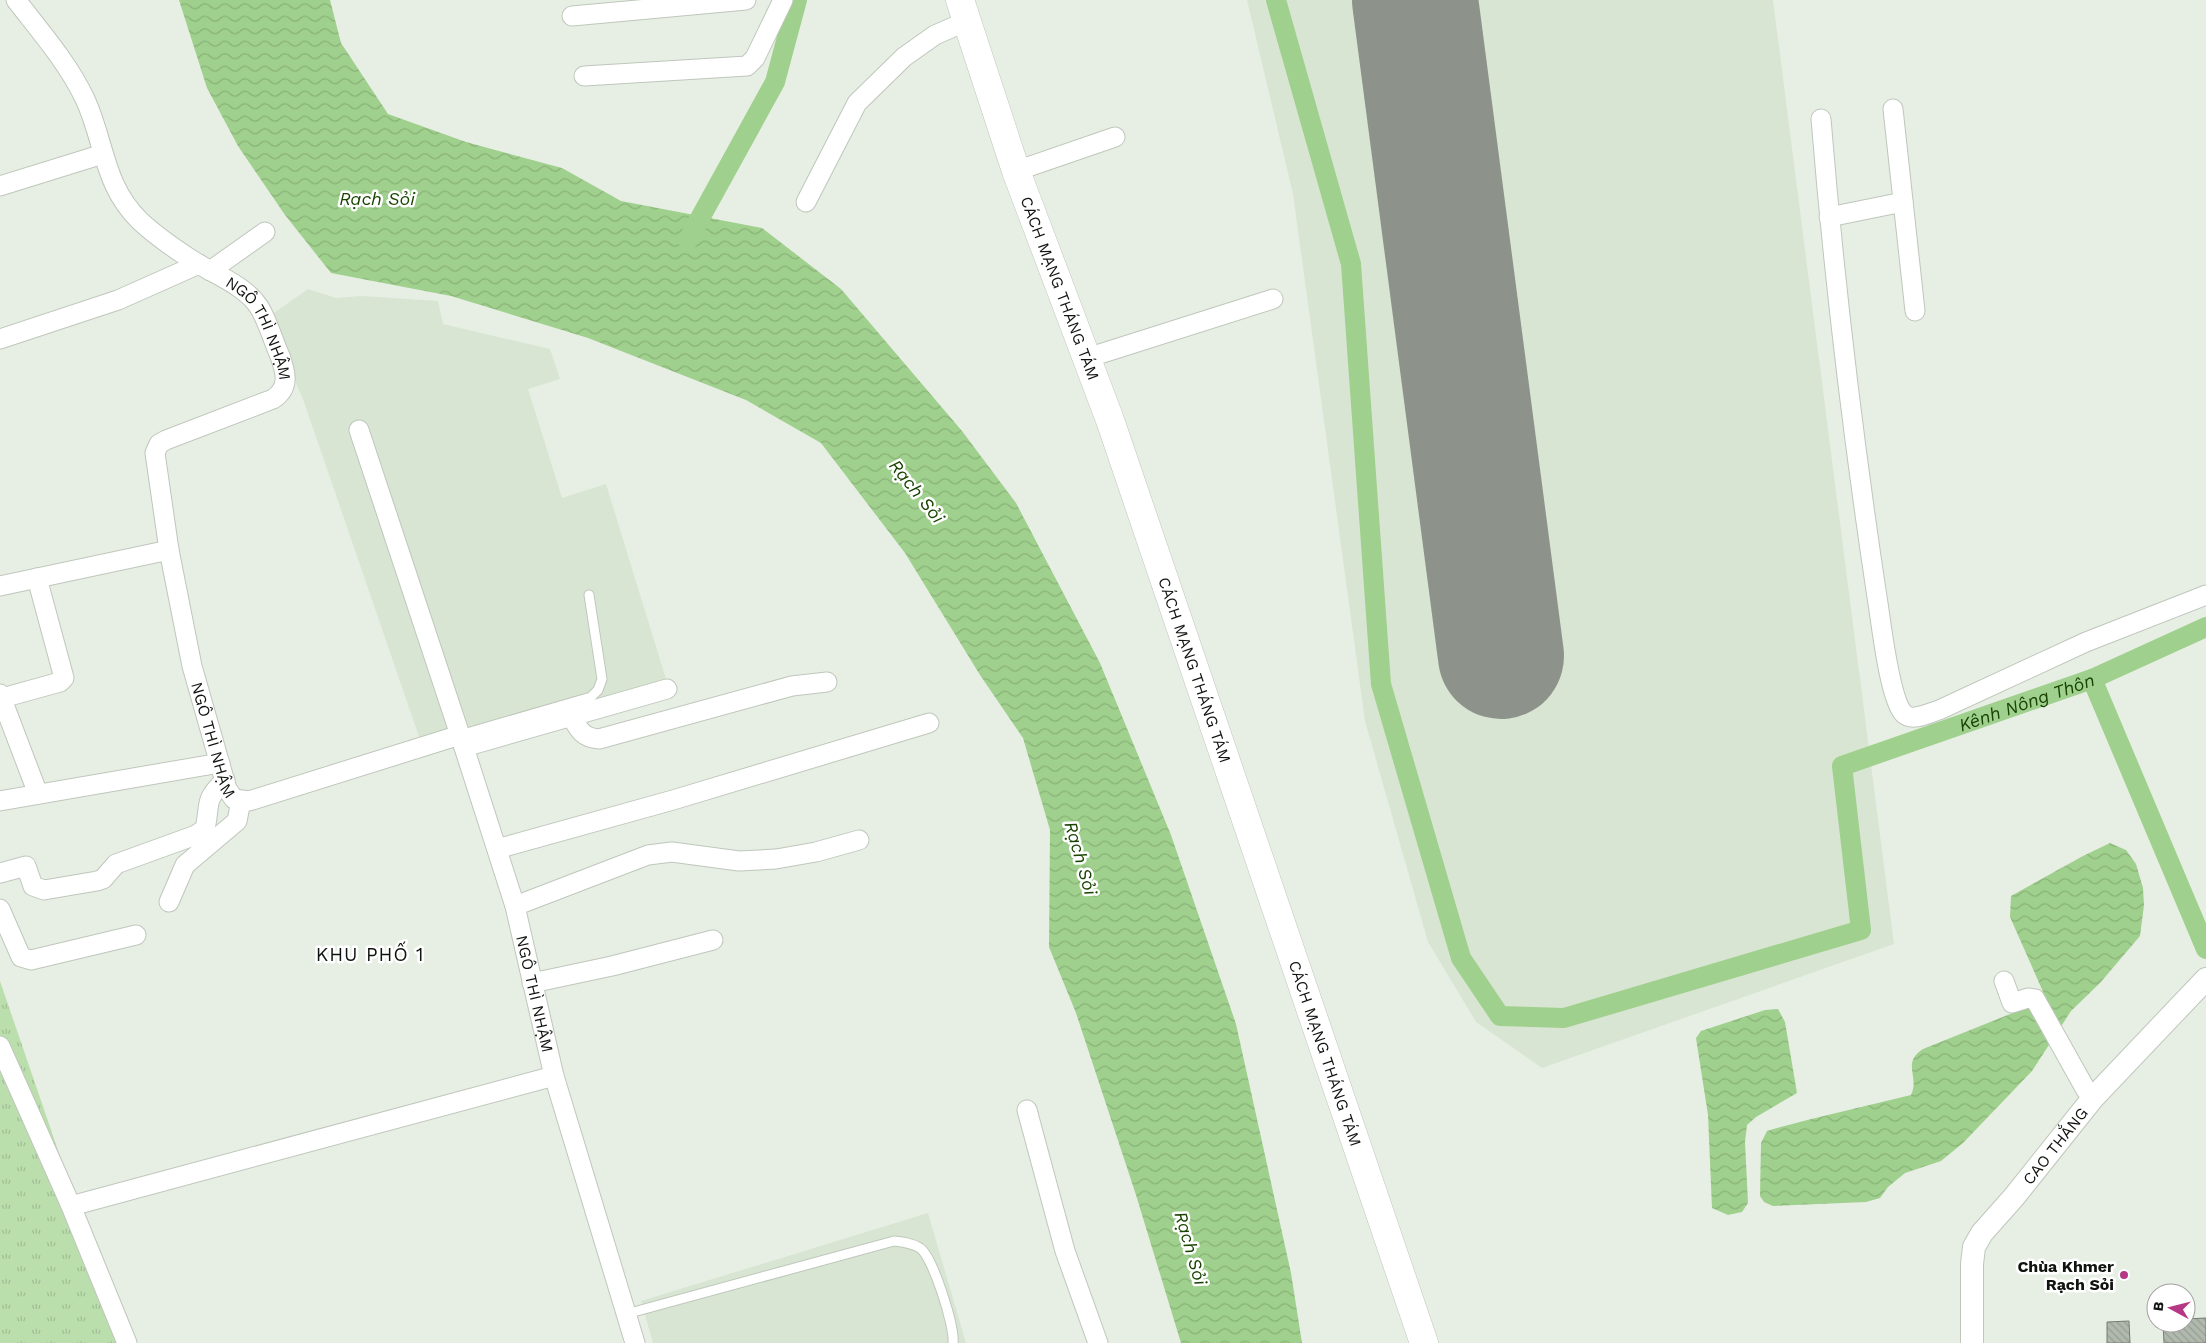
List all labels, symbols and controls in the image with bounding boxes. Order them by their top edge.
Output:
water label: Rạch Sỏi [339,188,416,209]
street label: CÁCH MẠNG THÁNG TÁM [1017,194,1103,383]
street label: NGÔ THÌ NHẬM [223,272,295,381]
water label: Rạch Sỏi [885,455,950,528]
street label: CÁCH MẠNG THÁNG TÁM [1155,575,1235,765]
water label: Kênh Nông Thôn [1956,669,2097,735]
street label: NGÔ THÌ NHẬM [188,680,240,802]
water label: Rạch Sỏi [1060,819,1102,899]
street label: NGÔ THÌ NHẬM [512,933,558,1054]
district label: KHU PHỐ 1 [316,941,424,966]
street label: CÁCH MẠNG THÁNG TÁM [1285,958,1366,1149]
street label: CAO THẮNG [2018,1103,2092,1188]
water label: Rạch Sỏi [1170,1209,1212,1289]
place label: Chùa Khmer Rạch Sỏi [2017,1257,2114,1294]
marker: Chùa Khmer Rạch Sỏi [2118,1269,2130,1281]
north arrow [2146,1283,2196,1333]
text: B [2150,1300,2167,1312]

